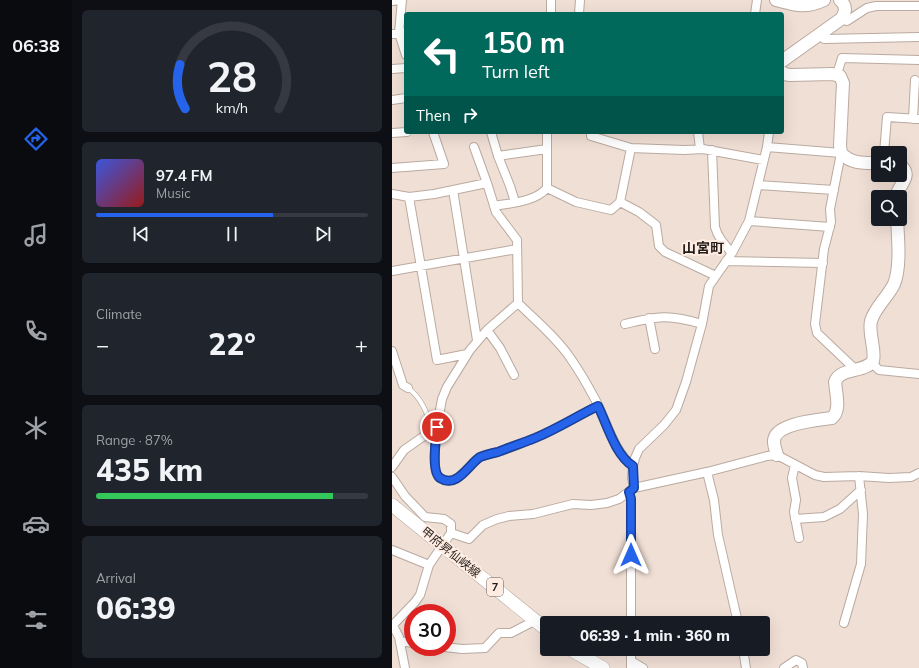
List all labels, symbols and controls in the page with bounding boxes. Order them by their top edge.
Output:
text: 150 m [482,25,565,60]
icon: left [416,28,468,80]
text: 06:38 [12,34,60,57]
text: 28 [207,50,257,102]
text: Turn left [482,60,550,83]
text: km/h [216,98,248,116]
icon: right [459,104,481,126]
text: Then [416,106,451,125]
icon: directions [22,125,50,153]
map controls [871,146,907,226]
button: sound [871,146,907,182]
text: 97.4 FM [156,166,212,185]
text: Music [156,185,191,201]
button: search [871,190,907,226]
icon: music [22,221,50,249]
icon: previous [130,223,152,245]
icon: pause [221,223,243,245]
icon: next [312,223,334,245]
district label: 山宮町 [682,239,724,257]
text: Climate [96,306,142,322]
icon: phone [22,317,50,345]
text: 22° [208,325,256,363]
text: − [96,331,109,359]
text: + [355,331,368,359]
pin [420,410,454,444]
icon: climate [22,414,50,442]
icon: arrive [426,416,448,438]
text: Range · 87% [96,432,173,448]
text: 435 km [96,451,203,489]
icon: car [22,510,50,538]
street label: 甲府昇仙峡線 [418,524,484,580]
position arrow [610,534,652,576]
text: Arrival [96,570,136,586]
road number: 7 [487,578,503,596]
text: 06:39 [96,589,176,627]
speed limit sign: 30 [404,604,456,656]
icon: filters [22,606,50,634]
text: 06:39 · 1 min · 360 m [580,626,730,645]

